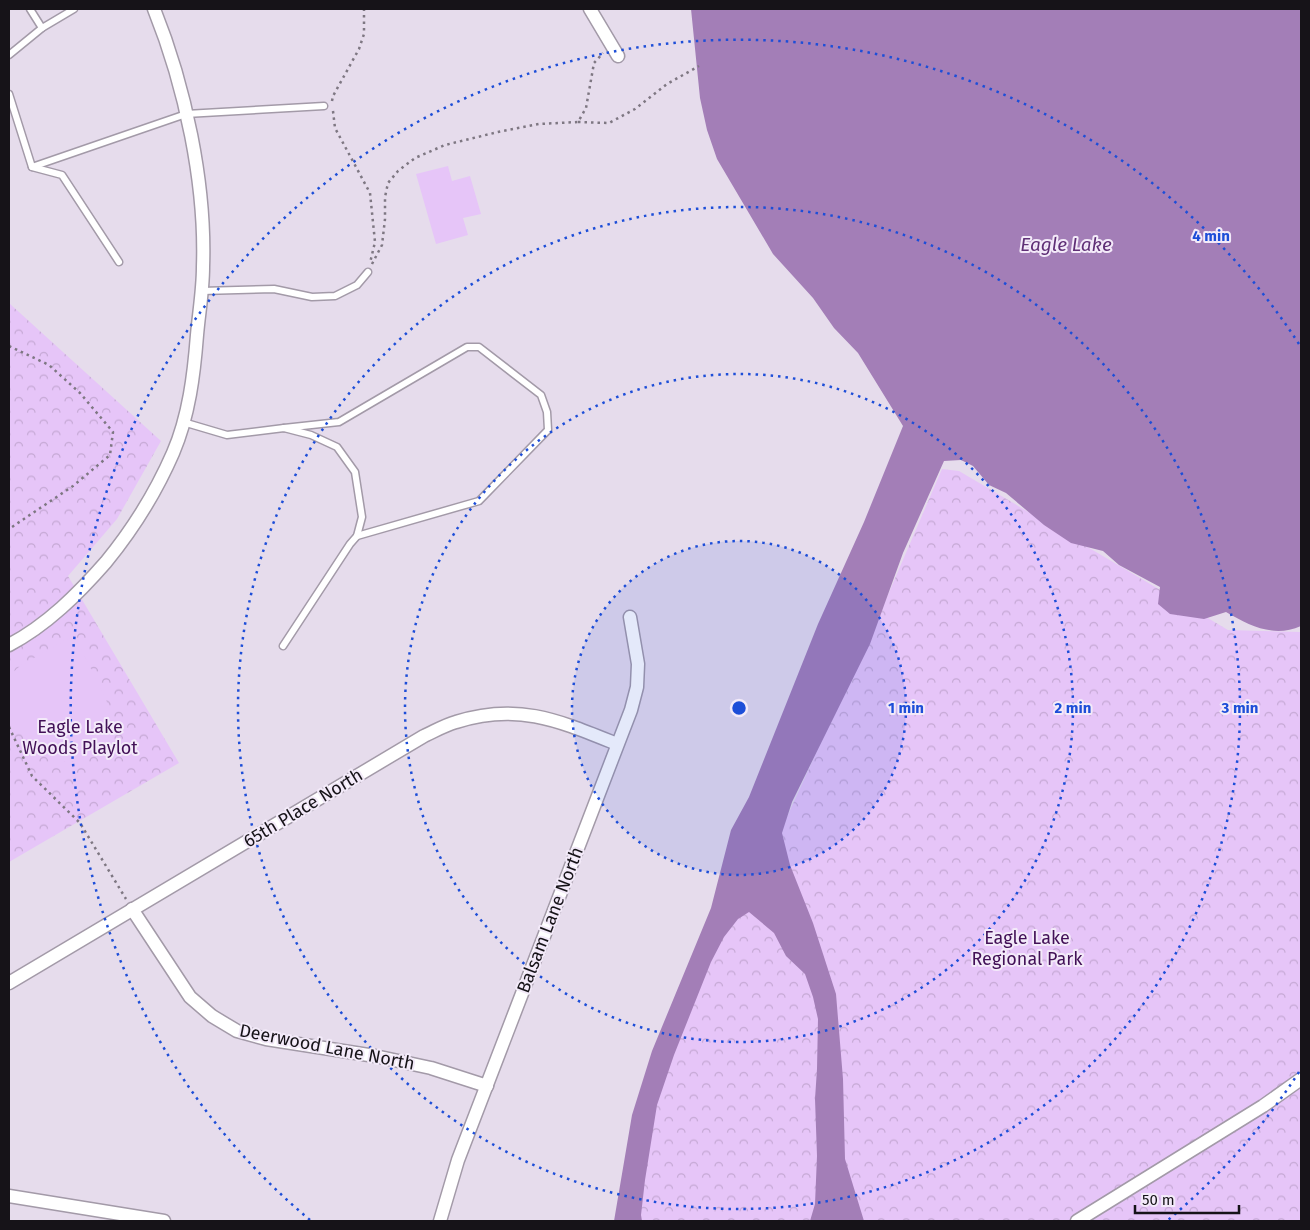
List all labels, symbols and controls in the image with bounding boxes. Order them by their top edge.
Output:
text: 4 min [1192,227,1230,245]
water label: Eagle Lake [1020,233,1112,256]
centre of rings [730,699,748,717]
text: 1 min [888,699,924,717]
text: 2 min [1055,699,1091,717]
text: 3 min [1221,699,1258,717]
park label: Eagle Lake Woods Playlot [22,716,138,759]
street label: 65th Place North [239,764,367,852]
street label: Balsam Lane North [512,844,588,996]
park label: Eagle Lake Regional Park [971,927,1083,970]
street label: Deerwood Lane North [237,1019,417,1075]
scale bar [1135,1182,1239,1214]
text: 50 m [1142,1191,1175,1209]

